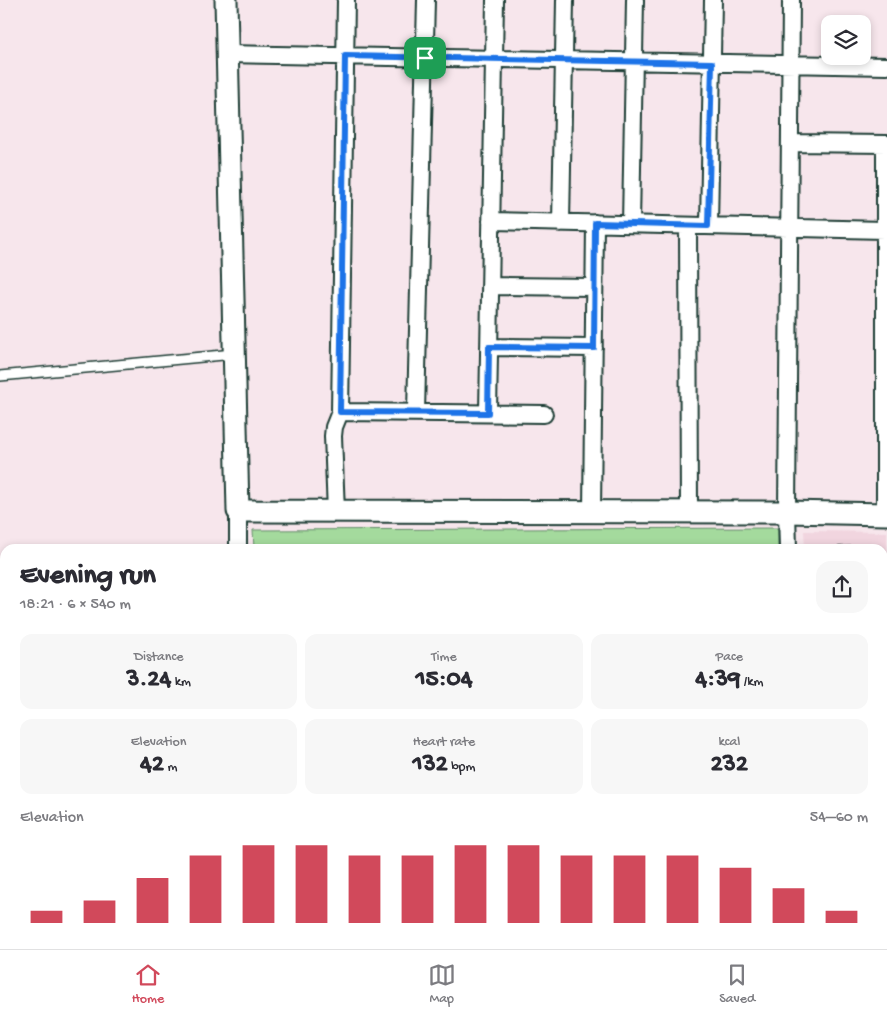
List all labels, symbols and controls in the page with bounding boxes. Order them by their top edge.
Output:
map controls [821,15,871,65]
button: layers [821,15,871,65]
pin [404,37,446,79]
icon: arrive [411,44,439,72]
text: Evening run [20,560,156,593]
button: share [816,561,868,613]
text: 18:21 · 6 × 540 m [20,596,131,615]
text: Distance [134,649,183,666]
text: Time [431,649,457,666]
text: Pace [716,649,743,666]
text: 3.24 [126,666,171,695]
text: 15:04 [415,666,473,695]
text: 4:39 [695,666,740,695]
text: km [171,674,191,691]
text: /km [740,674,763,691]
text: Elevation [131,734,186,751]
text: Heart rate [413,734,475,751]
text: kcal [718,734,740,751]
text: 42 [140,751,164,780]
text: 132 [413,751,448,780]
text: 232 [711,751,748,780]
text: m [164,759,177,776]
text: bpm [448,759,475,776]
text: Elevation [20,809,84,828]
text: 54–60 m [810,809,868,828]
tab: Home [132,961,164,1008]
tab: Map [428,961,456,1008]
tab: Saved [719,961,755,1008]

